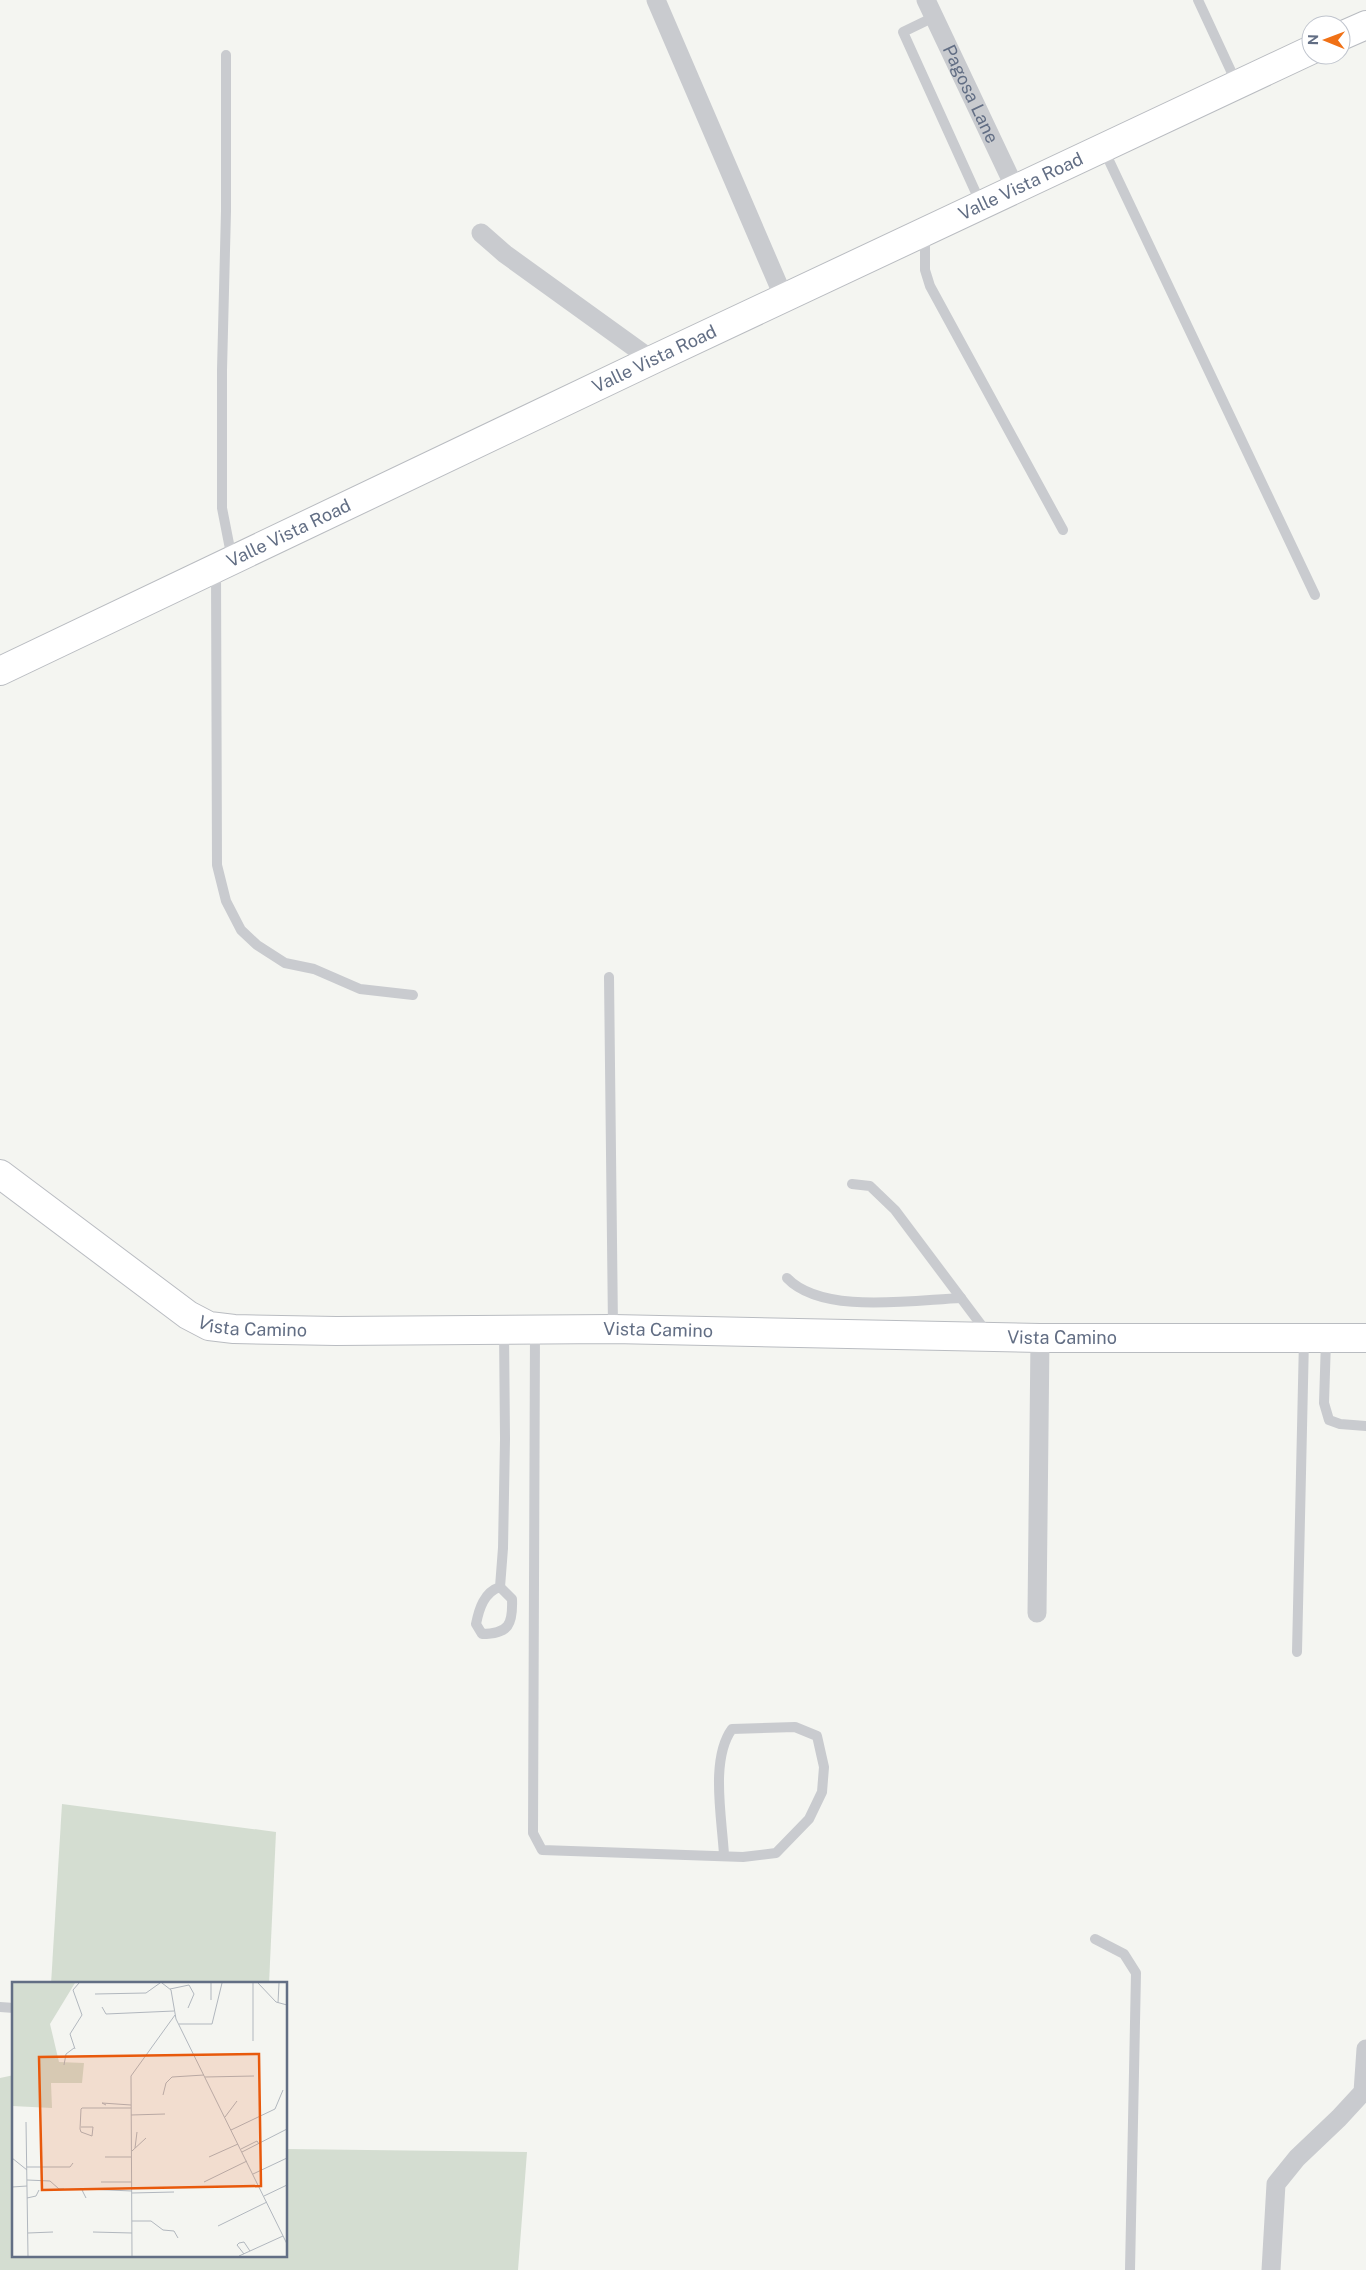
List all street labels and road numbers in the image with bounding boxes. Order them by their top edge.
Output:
street label: Pagosa Lane [939,41,1003,146]
street label: Valle Vista Road [955,148,1086,224]
street label: Valle Vista Road [589,320,720,397]
street label: Valle Vista Road [223,494,354,571]
street label: Vista Camino [194,1311,307,1340]
street label: Vista Camino [603,1318,713,1341]
street label: Vista Camino [1007,1326,1117,1348]

